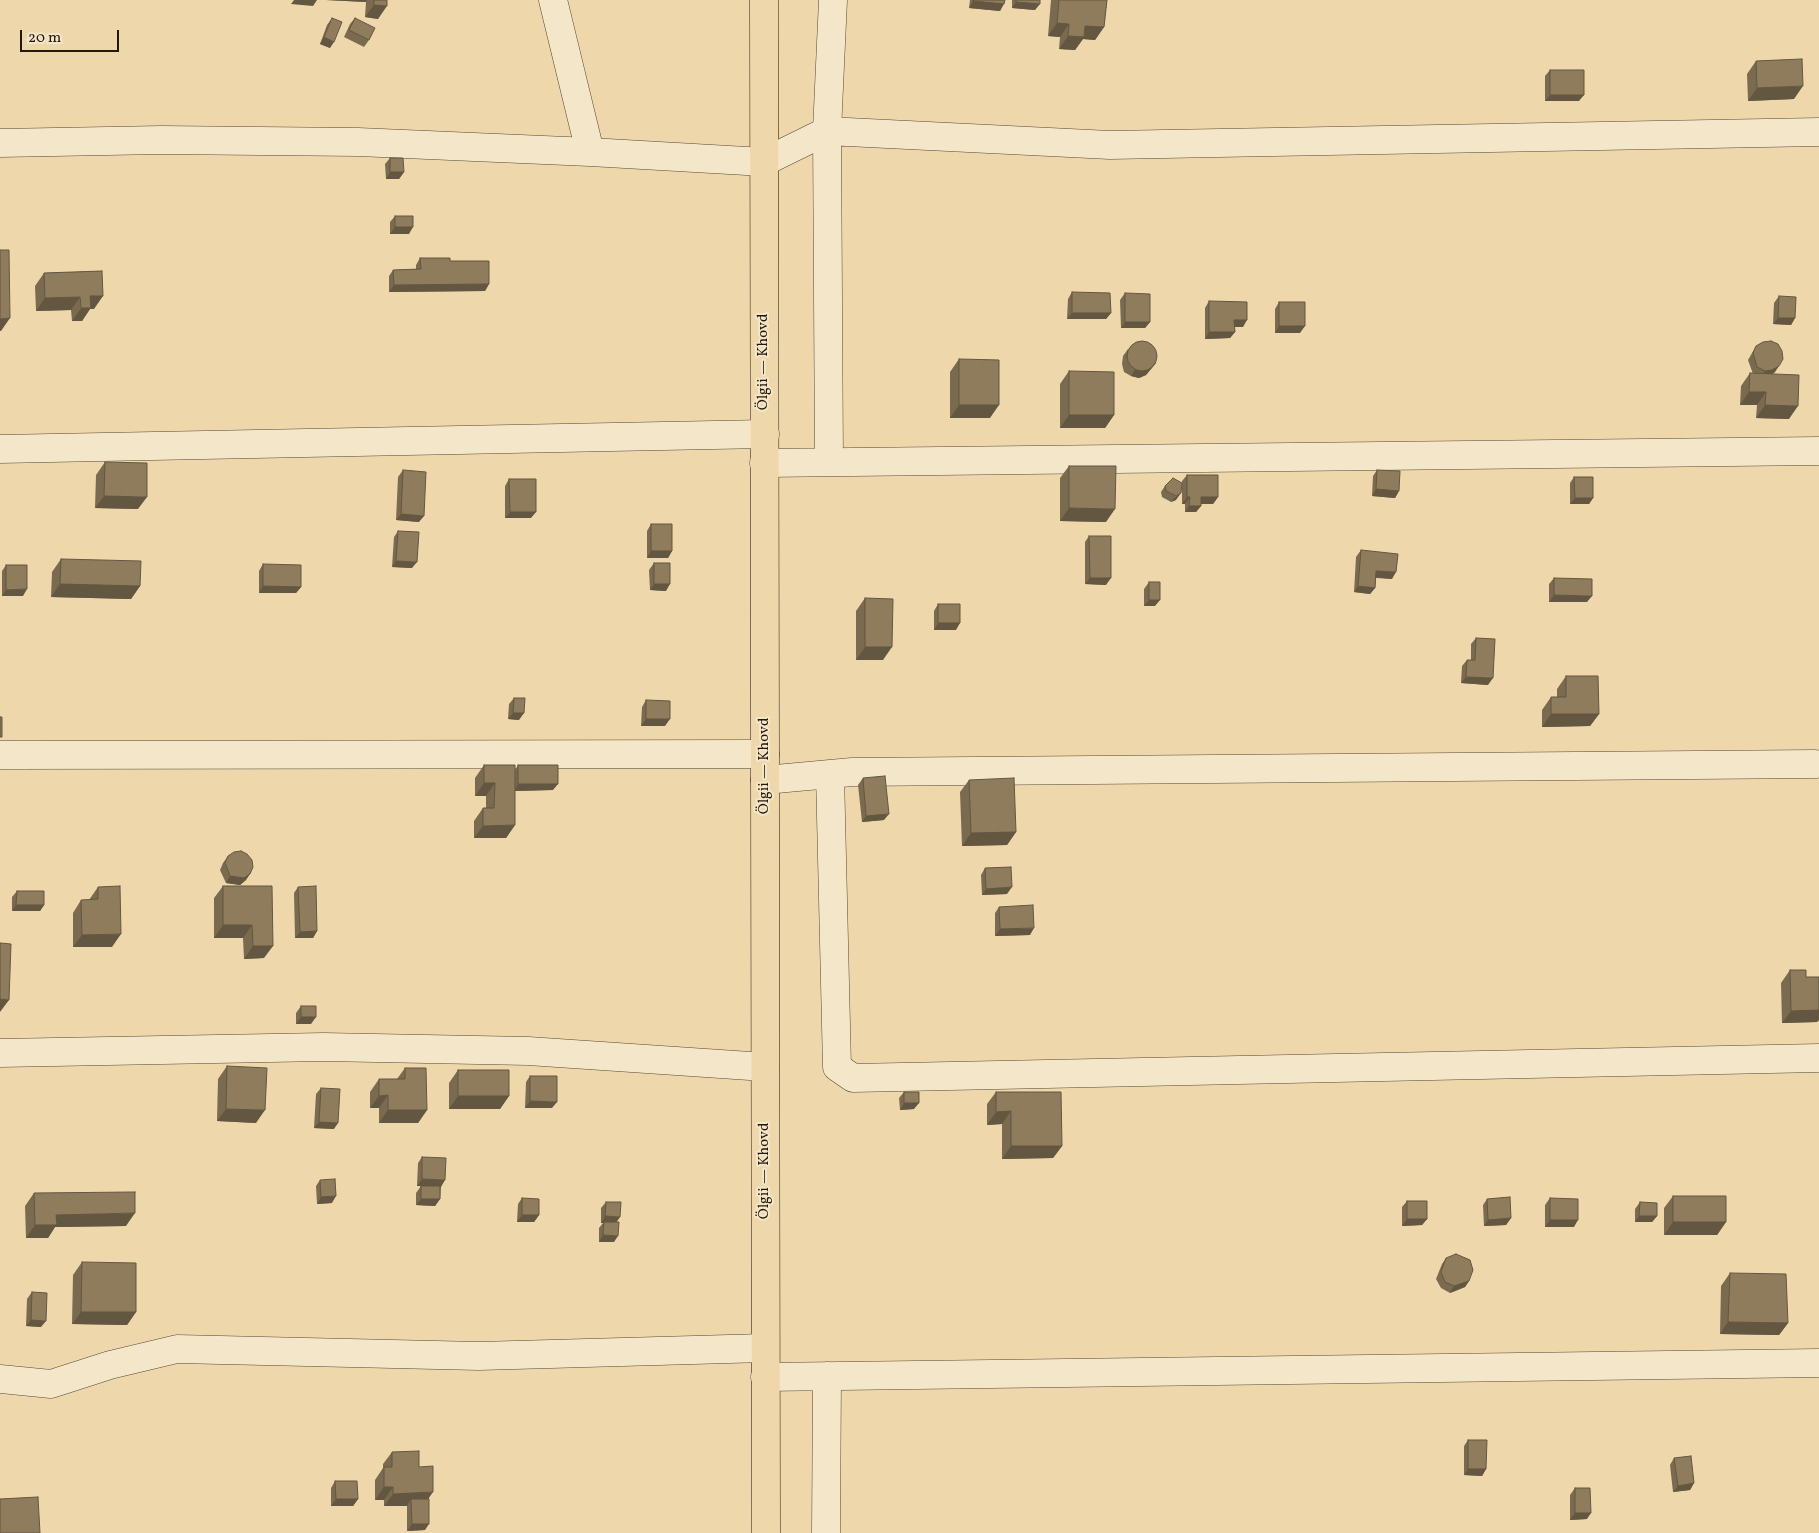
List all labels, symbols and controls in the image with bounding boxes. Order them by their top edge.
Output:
scale bar [22,20,121,52]
text: 20 m [28,28,61,49]
street label: Ölgii — Khovd [755,314,773,410]
street label: Ölgii — Khovd [756,718,774,814]
street label: Ölgii — Khovd [756,1123,774,1219]

